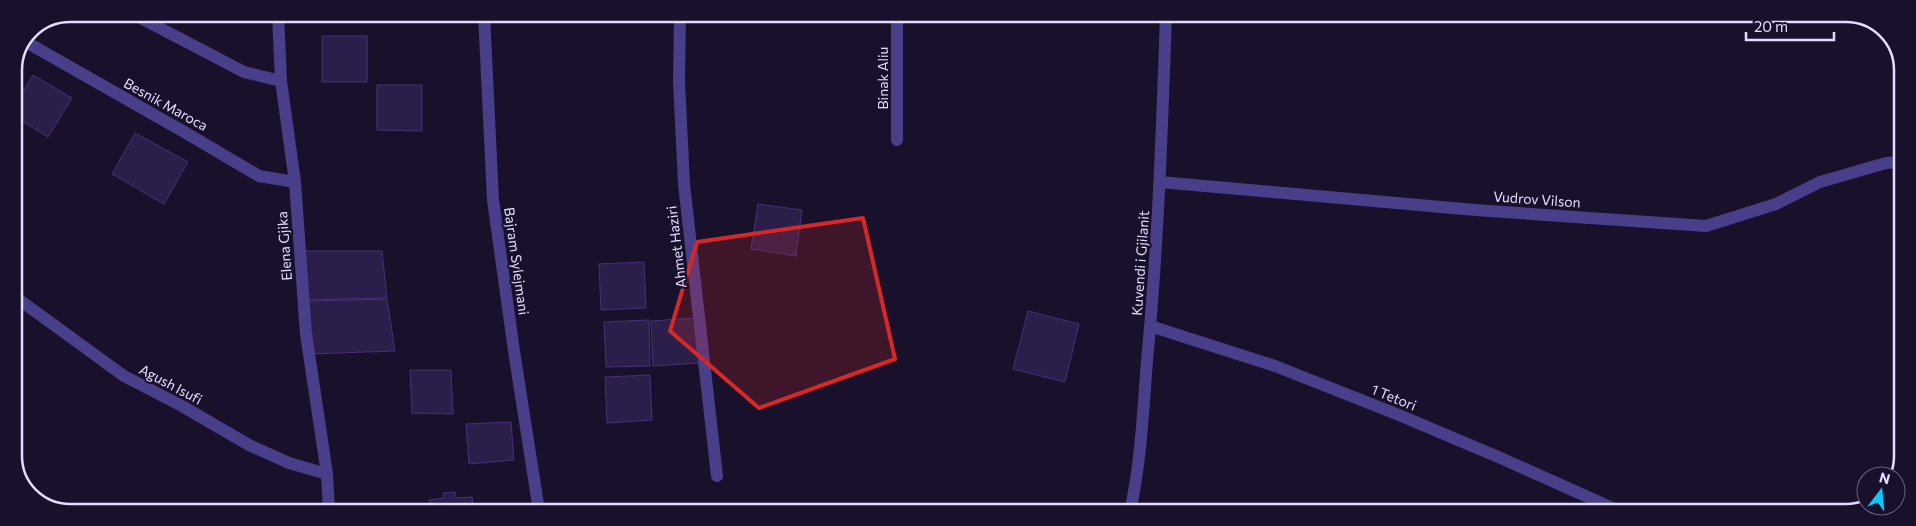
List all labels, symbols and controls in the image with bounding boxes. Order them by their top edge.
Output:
scale bar [1746,10,1834,42]
text: 20 m [1754,17,1788,35]
street label: Binak Aliu [874,47,891,109]
street label: Besnik Maroca [121,74,211,134]
street label: Vudrov Vilson [1493,187,1581,211]
street label: Ahmet Haziri [662,205,690,289]
street label: Bajram Sylejmani [501,206,533,316]
street label: Kuvendi i Gjilanit [1128,209,1152,316]
street label: Elena Gjika [273,211,295,281]
street label: Agush Isufi [137,360,205,408]
street label: 1 Tetori [1369,380,1419,414]
north arrow [1856,466,1906,516]
text: N [1877,468,1892,488]

